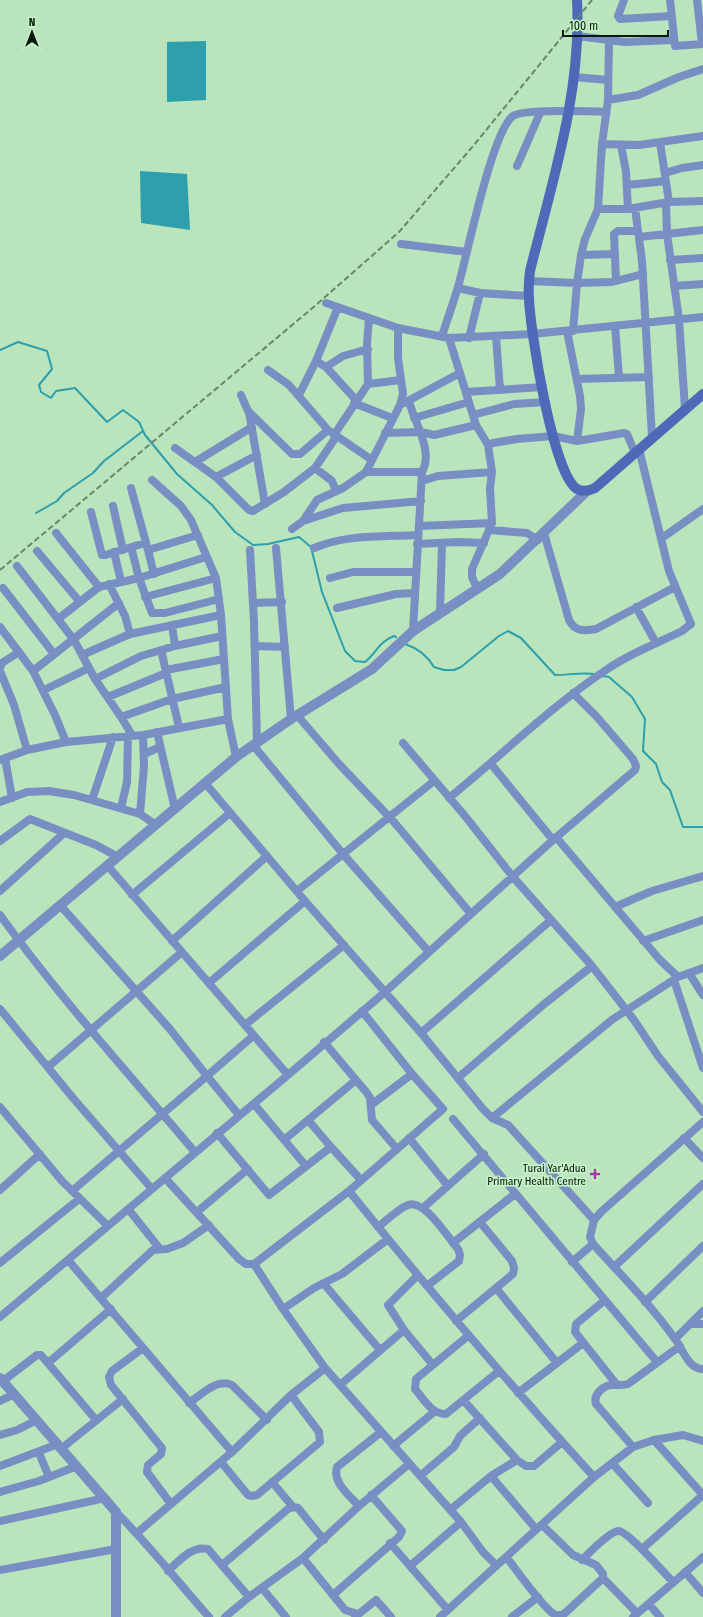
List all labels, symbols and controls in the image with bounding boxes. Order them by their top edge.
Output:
north arrow [12,12,52,52]
scale bar [563,12,668,38]
text: N [29,16,35,29]
text: 100 m [569,19,598,33]
place label: Turai Yar'Adua Primary Health Centre [487,1162,586,1188]
marker: Turai Yar'Adua Primary Health Centre [589,1168,601,1180]

